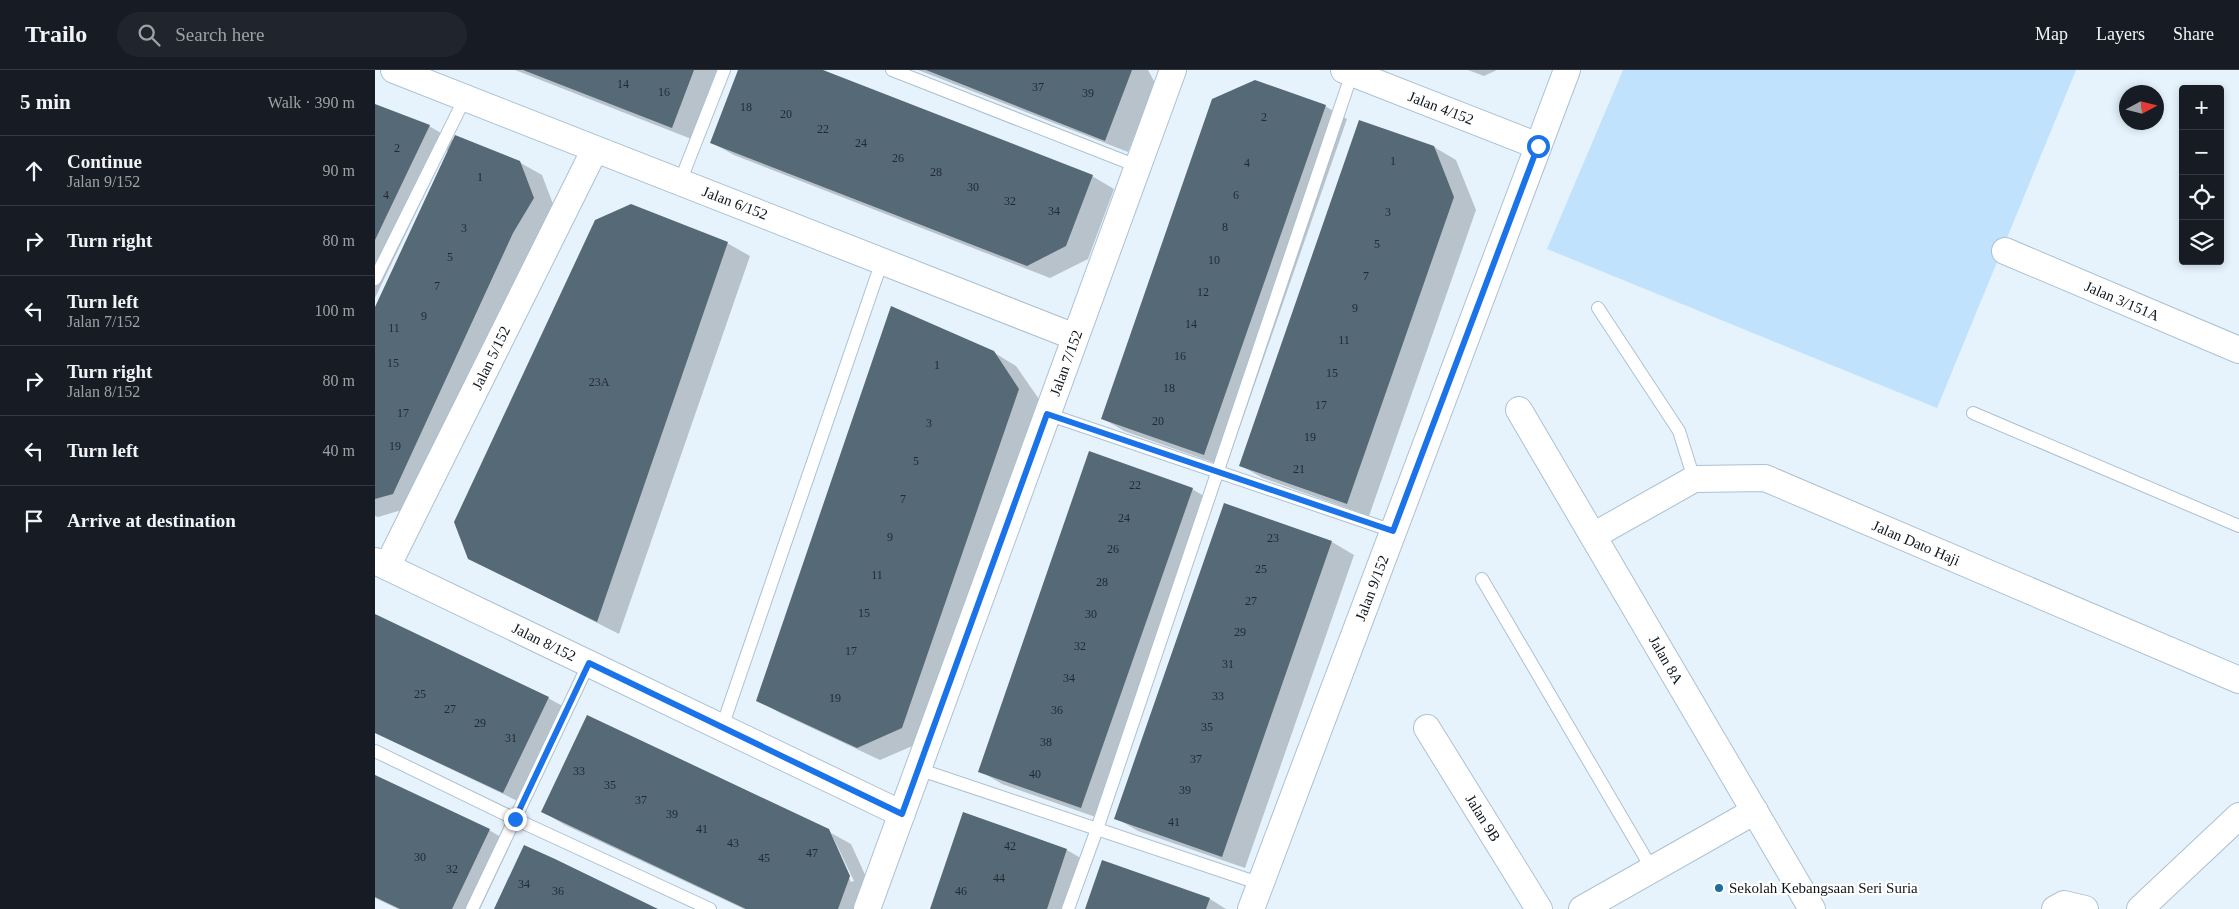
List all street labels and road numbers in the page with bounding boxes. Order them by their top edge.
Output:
street label: Jalan 4/152 [1406,88,1476,128]
street label: Jalan 6/152 [700,183,770,223]
street label: Jalan 3/151A [2082,278,2162,324]
street label: Jalan 5/152 [469,324,513,392]
street label: Jalan 7/152 [1047,328,1085,398]
street label: Jalan Dato Haji [1870,517,1962,569]
street label: Jalan 9/152 [1352,553,1392,623]
street label: Jalan 8/152 [510,620,578,664]
street label: Jalan 8A [1646,633,1686,687]
street label: Jalan 9B [1462,792,1504,844]

